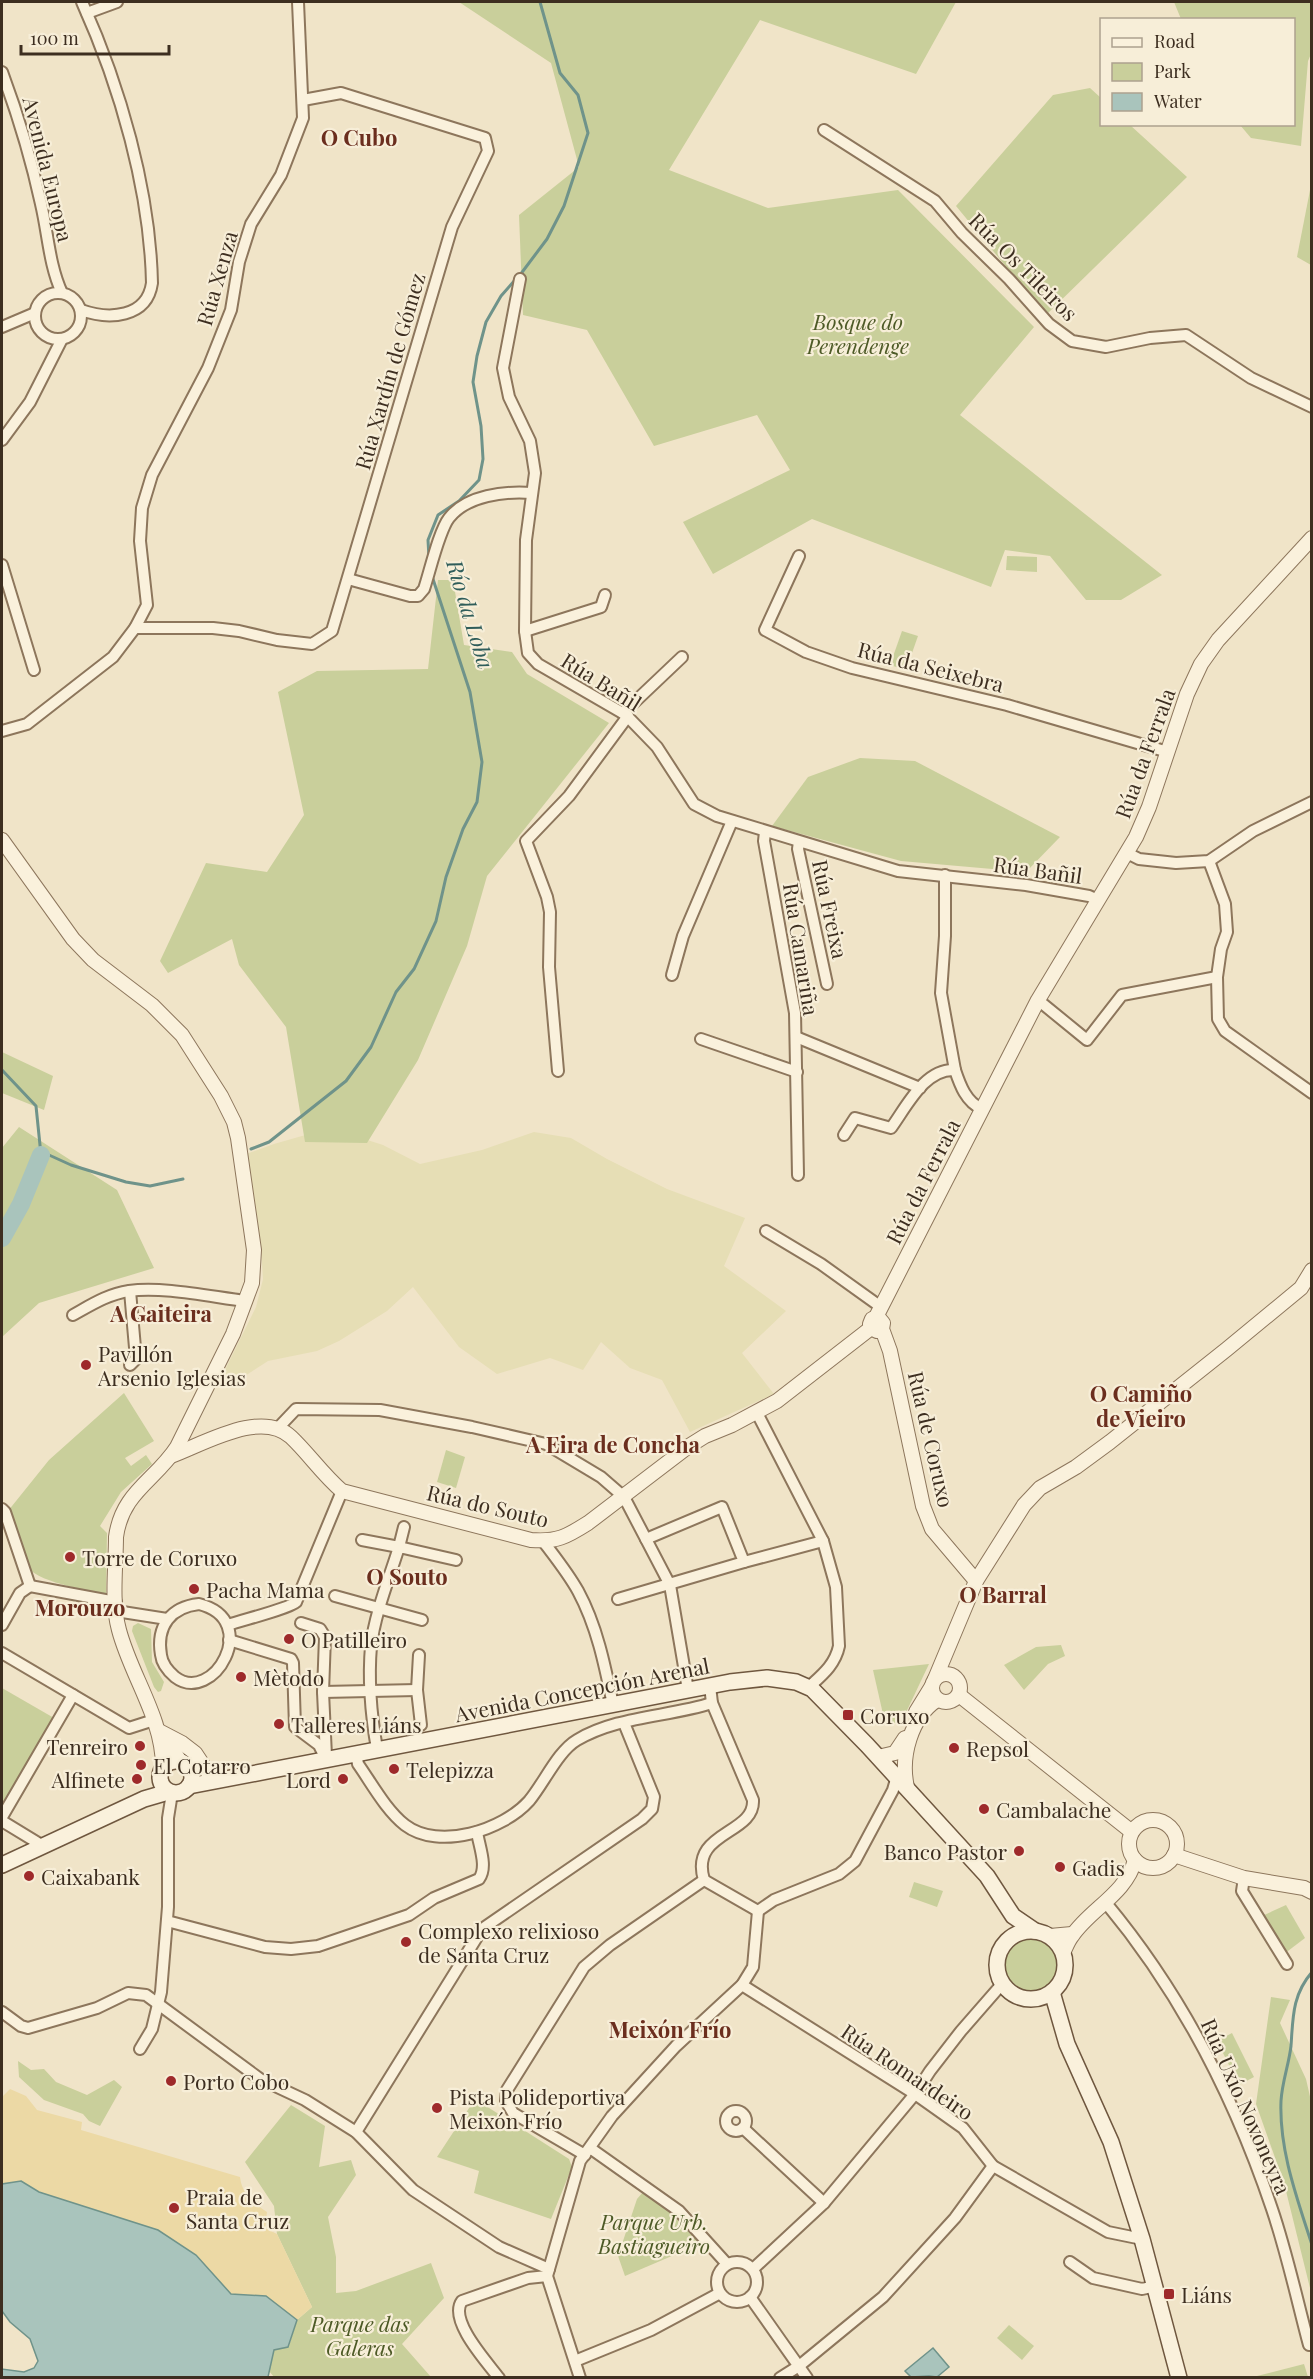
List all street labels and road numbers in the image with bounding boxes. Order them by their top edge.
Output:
street label: Avenida Europa [17,93,81,245]
street label: Rúa Os Tileiros [964,206,1084,326]
street label: Rúa Xenza [189,227,243,329]
street label: Rúa Xardín de Gómez [348,269,430,473]
street label: Rúa da Seixebra [855,634,1008,698]
street label: Rúa Bañil [557,645,647,717]
street label: Rúa da Ferrala [1107,684,1181,822]
street label: Rúa Bañil [992,849,1084,889]
street label: Rúa Freixa [807,857,855,961]
street label: Rúa Camariña [778,881,826,1018]
street label: Rúa da Ferrala [879,1113,966,1248]
street label: Rúa de Coruxo [903,1368,961,1510]
street label: Rúa do Souto [424,1477,552,1533]
street label: Avenida Concepción Arenal [451,1651,712,1728]
street label: Rúa Uxío Novoneyra [1196,2014,1299,2199]
street label: Rúa Romardeiro [836,2016,980,2126]

